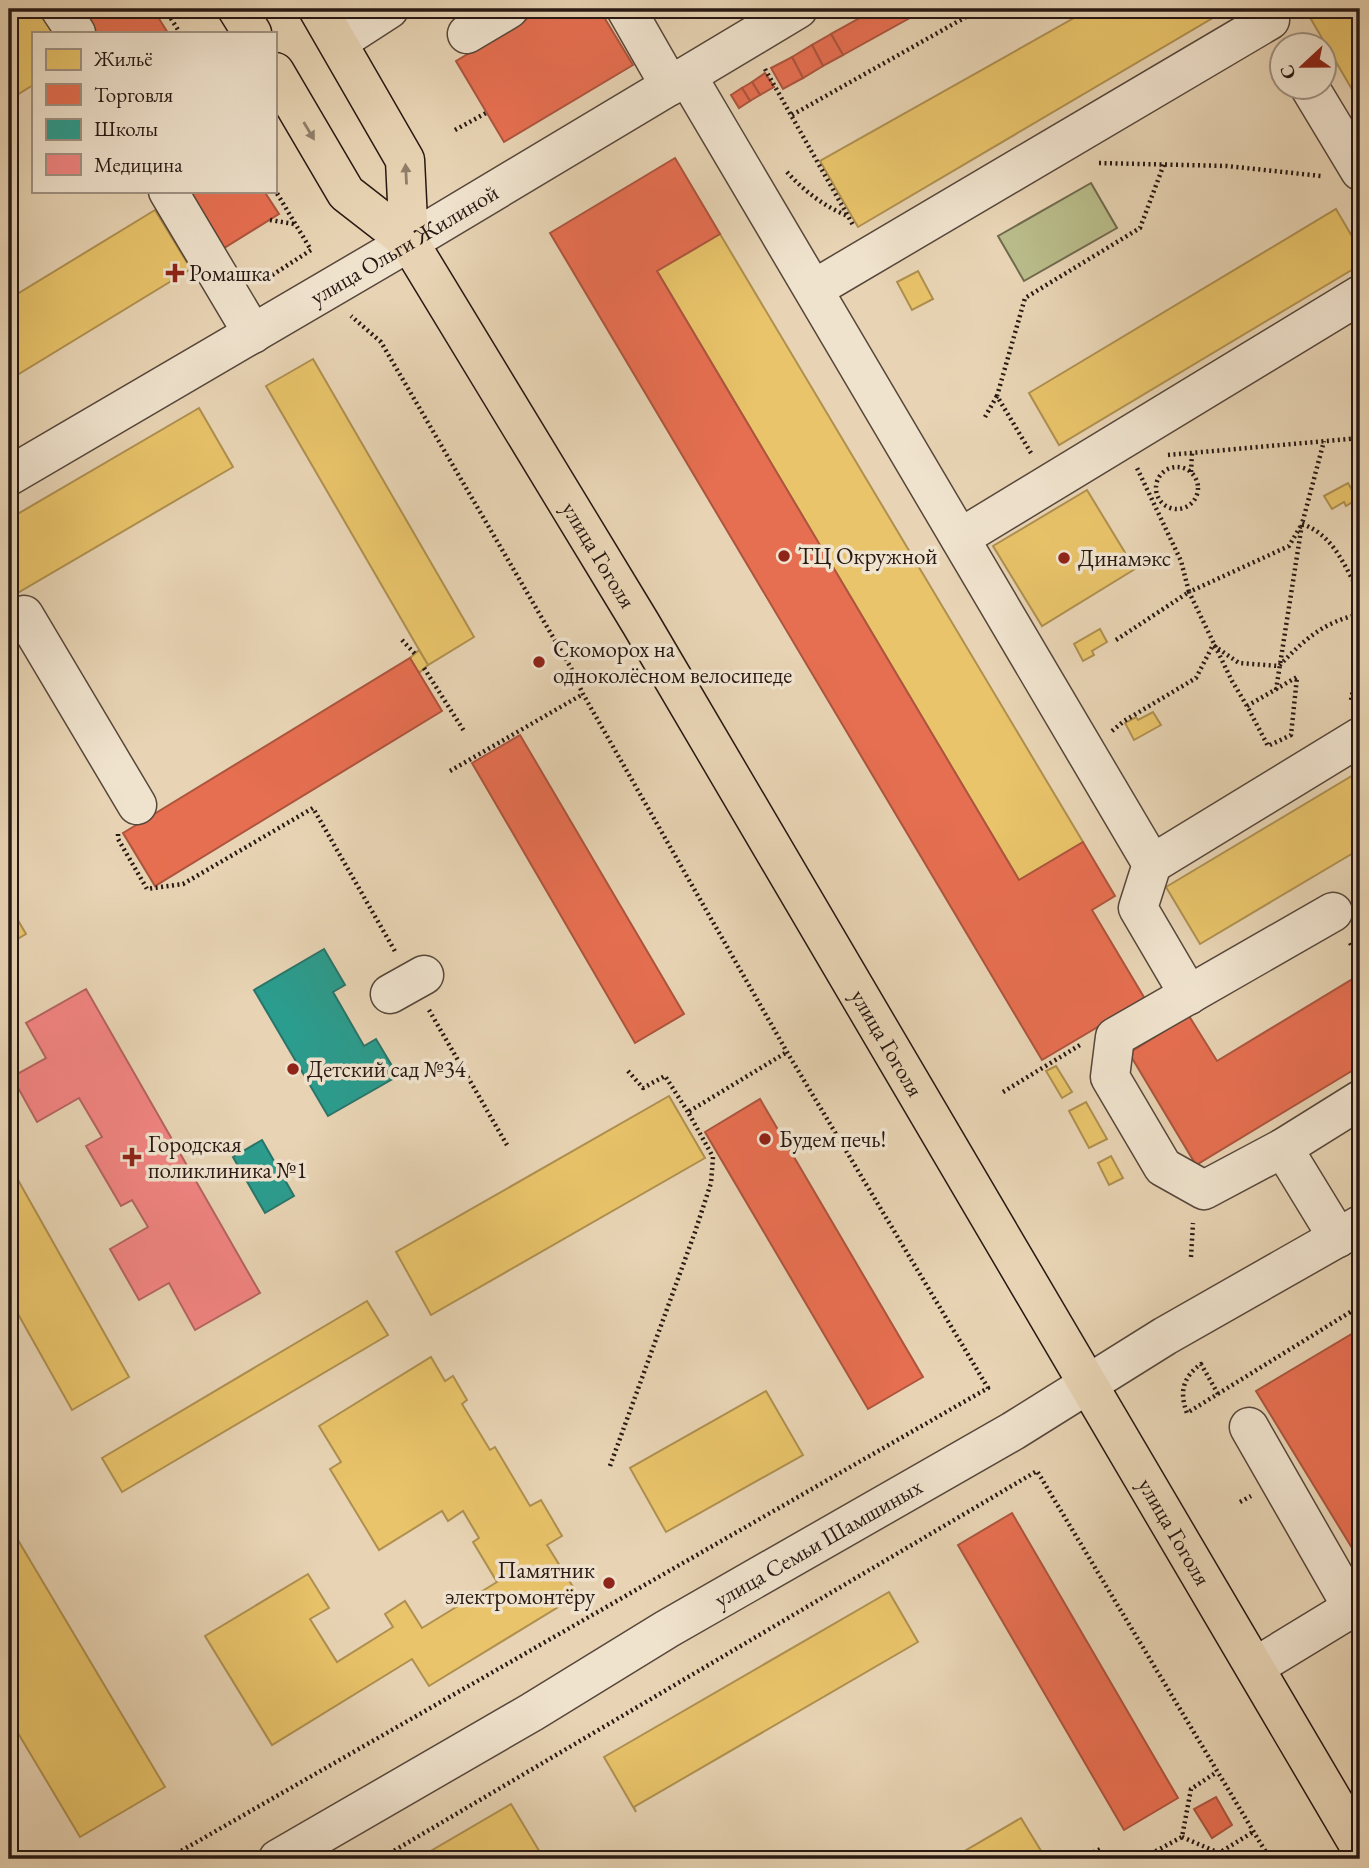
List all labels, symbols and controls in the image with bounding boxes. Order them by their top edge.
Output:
legend [32,32,276,192]
north arrow [1268,32,1338,102]
text: Жильё [93,45,153,72]
text: С [1274,61,1302,83]
text: Торговля [94,81,173,108]
text: Школы [94,115,158,142]
one-way arrow [303,122,316,141]
text: Медицина [94,151,183,178]
one-way arrow [400,163,411,185]
street label: улица Ольги Жилиной [304,177,504,312]
place label: Ромашка [189,258,272,288]
marker: Ромашка [167,265,183,281]
street label: улица Гоголя [555,496,643,614]
place label: ТЦ Окружной [798,541,938,571]
place label: Динамэкс [1078,543,1171,573]
marker: ТЦ Окружной [776,548,792,564]
marker: Динамэкс [1056,550,1072,566]
place label: Скоморох на одноколёсном велосипеде [553,634,792,690]
marker: Скоморох на одноколёсном велосипеде [531,654,547,670]
street label: улица Гоголя [844,984,931,1102]
place label: Детский сад №34 [307,1054,467,1084]
marker: Детский сад №34 [285,1061,301,1077]
place label: Будем печь! [779,1124,886,1154]
place label: Городская поликлиника №1 [148,1129,307,1185]
marker: Будем печь! [757,1131,773,1147]
marker: Городская поликлиника №1 [122,1147,142,1167]
street label: улица Семьи Шамшиных [709,1471,928,1614]
street label: улица Гоголя [1131,1472,1218,1591]
place label: Памятник электромонтёру [445,1555,596,1611]
marker: Памятник электромонтёру [601,1575,617,1591]

